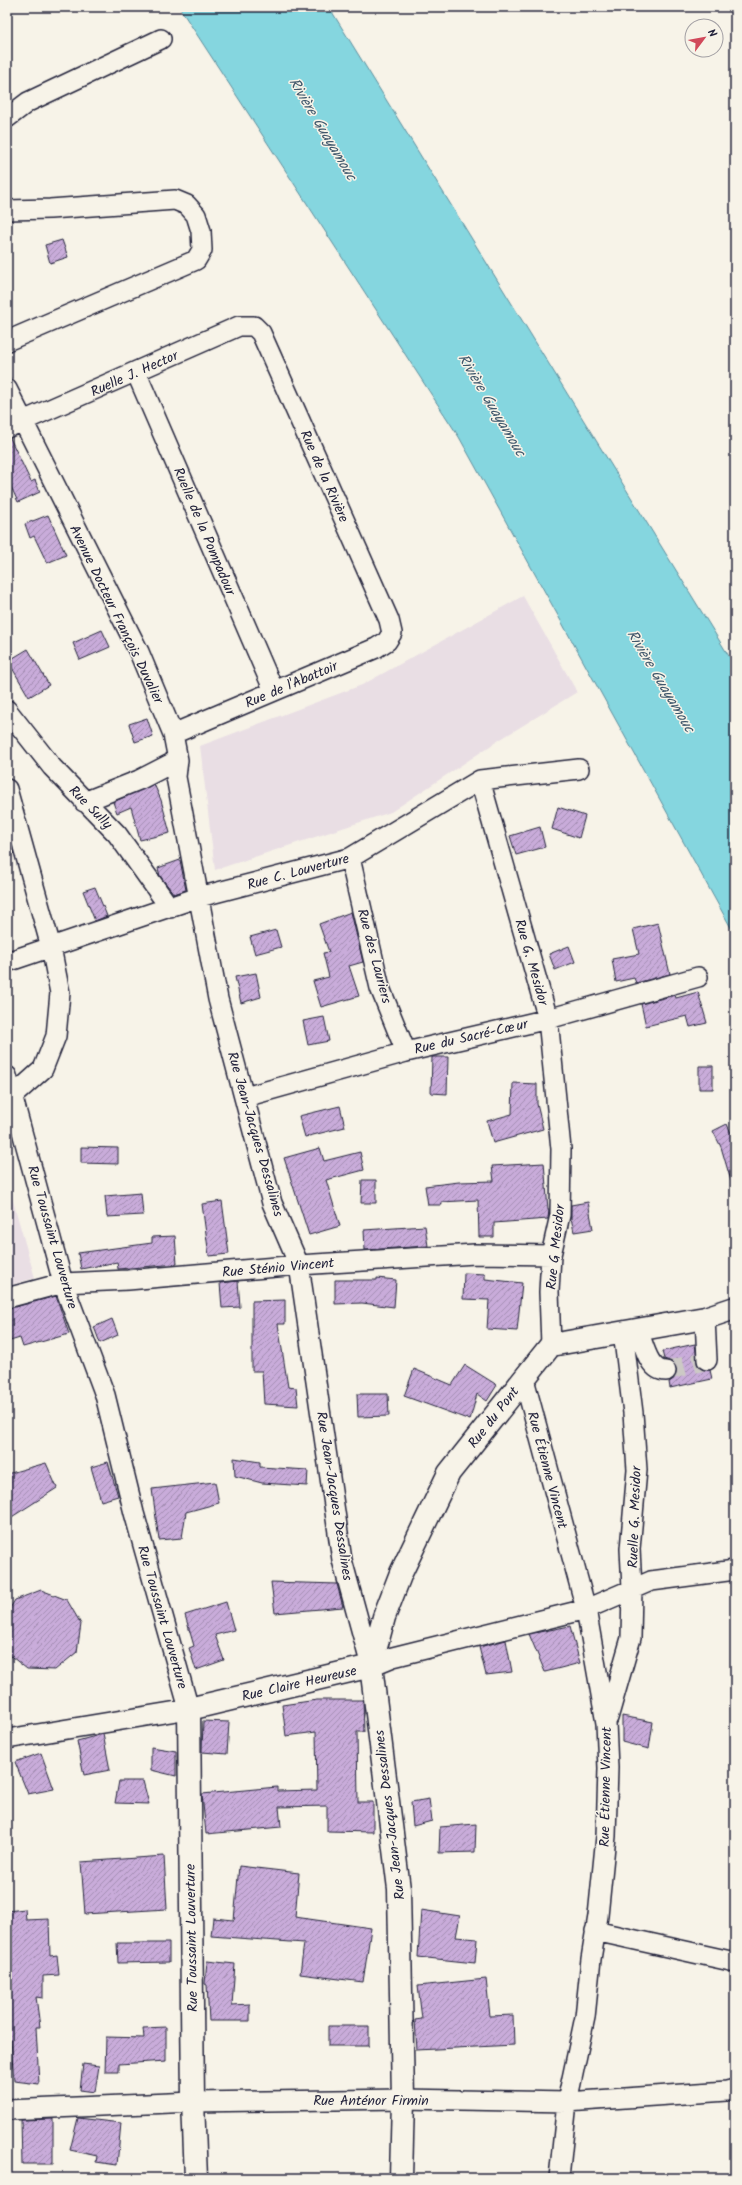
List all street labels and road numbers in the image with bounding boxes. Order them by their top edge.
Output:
street label: Ruelle J. Hector [87,344,183,403]
street label: Rue de la Rivière [294,427,355,527]
street label: Ruelle de la Pompadour [167,464,242,600]
street label: Avenue Docteur François Duvalier [63,521,170,709]
street label: Rue de l'Abattoir [242,655,342,714]
street label: Rue Sully [63,781,118,835]
street label: Rue C. Louverture [245,848,352,896]
street label: Rue des Lauriers [351,906,397,1006]
street label: Rue G. Mesidor [508,917,554,1009]
street label: Rue du Sacré-Cœur [412,1013,532,1061]
street label: Rue Jean-Jacques Dessalines [221,1049,289,1220]
street label: Rue Toussaint Louverture [21,1163,83,1312]
street label: Rue G Mesidor [541,1202,572,1291]
street label: Rue Sténio Vincent [221,1252,336,1284]
street label: Rue du Pont [463,1382,525,1453]
street label: Rue Étienne Vincent [521,1409,573,1532]
street label: Rue Jean-Jacques Dessalines [310,1410,358,1582]
street label: Ruelle G. Mesidor [622,1464,648,1568]
street label: Rue Toussaint Louverture [131,1543,193,1692]
street label: Rue Claire Heureuse [240,1660,360,1708]
street label: Rue Étienne Vincent [594,1726,618,1847]
street label: Rue Jean-Jacques Dessalines [369,1729,411,1901]
street label: Rue Toussaint Louverture [180,1863,204,2012]
street label: Rue Anténor Firmin [313,2090,429,2112]

